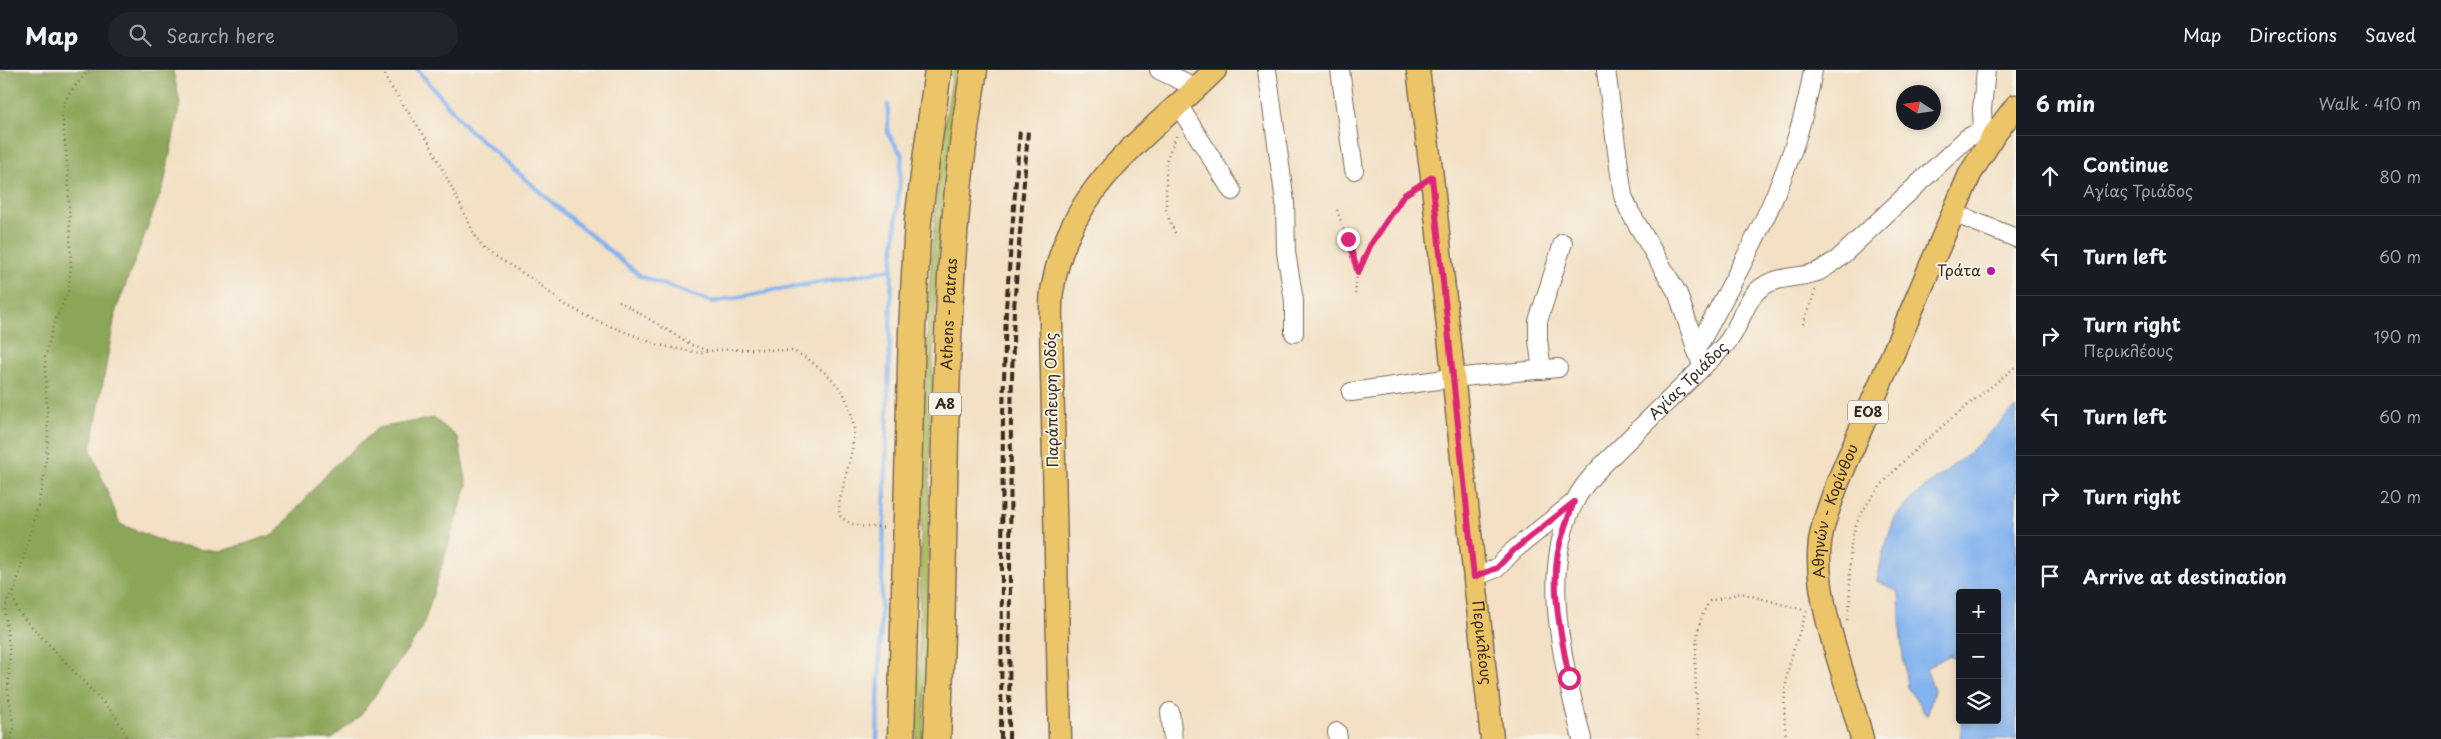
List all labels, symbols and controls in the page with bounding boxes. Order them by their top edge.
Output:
search box [108,12,458,57]
text: Map [25,17,78,53]
icon: search [126,21,154,49]
text: Search here [166,21,275,49]
text: Map [2183,21,2221,48]
text: Directions [2249,21,2337,48]
text: Saved [2365,21,2416,48]
north arrow [1896,85,1941,130]
text: 6 min [2036,87,2095,119]
text: Walk · 410 m [2319,91,2421,115]
text: Continue [2083,150,2169,178]
icon: ahead [2036,162,2064,190]
text: 80 m [2379,164,2421,188]
text: Αγίας Τριάδος [2083,178,2193,202]
route end [1337,228,1360,251]
icon: left [2036,242,2064,270]
text: Turn left [2083,242,2167,270]
text: 60 m [2379,244,2421,268]
street label: Athens - Patras [934,257,962,371]
place label: Τράτα [1937,258,1981,281]
marker: Τράτα [1985,265,1997,277]
text: Turn right [2083,310,2181,338]
icon: right [2036,322,2064,350]
text: 190 m [2373,324,2421,348]
street label: Παράπλευρη Οδός [1038,332,1063,468]
street label: Αγίας Τριάδος [1642,335,1733,424]
text: Περικλέους [2083,338,2173,362]
road number: Α8 [929,392,961,416]
road number: ΕΟ8 [1848,401,1888,424]
icon: left [2036,402,2064,430]
text: Turn left [2083,402,2167,430]
text: 60 m [2379,404,2421,428]
street label: Αθηνών - Κορίνθου [1806,440,1863,579]
icon: right [2036,482,2064,510]
text: Turn right [2083,482,2181,510]
text: 20 m [2380,484,2421,508]
icon: arrive [2036,562,2064,590]
text: Arrive at destination [2083,562,2287,590]
map controls [1956,589,2001,724]
button: + [1956,589,2001,634]
street label: Περικλέους [1467,599,1499,686]
button: − [1956,634,2001,679]
route start [1558,667,1581,690]
button: layers [1956,679,2001,724]

